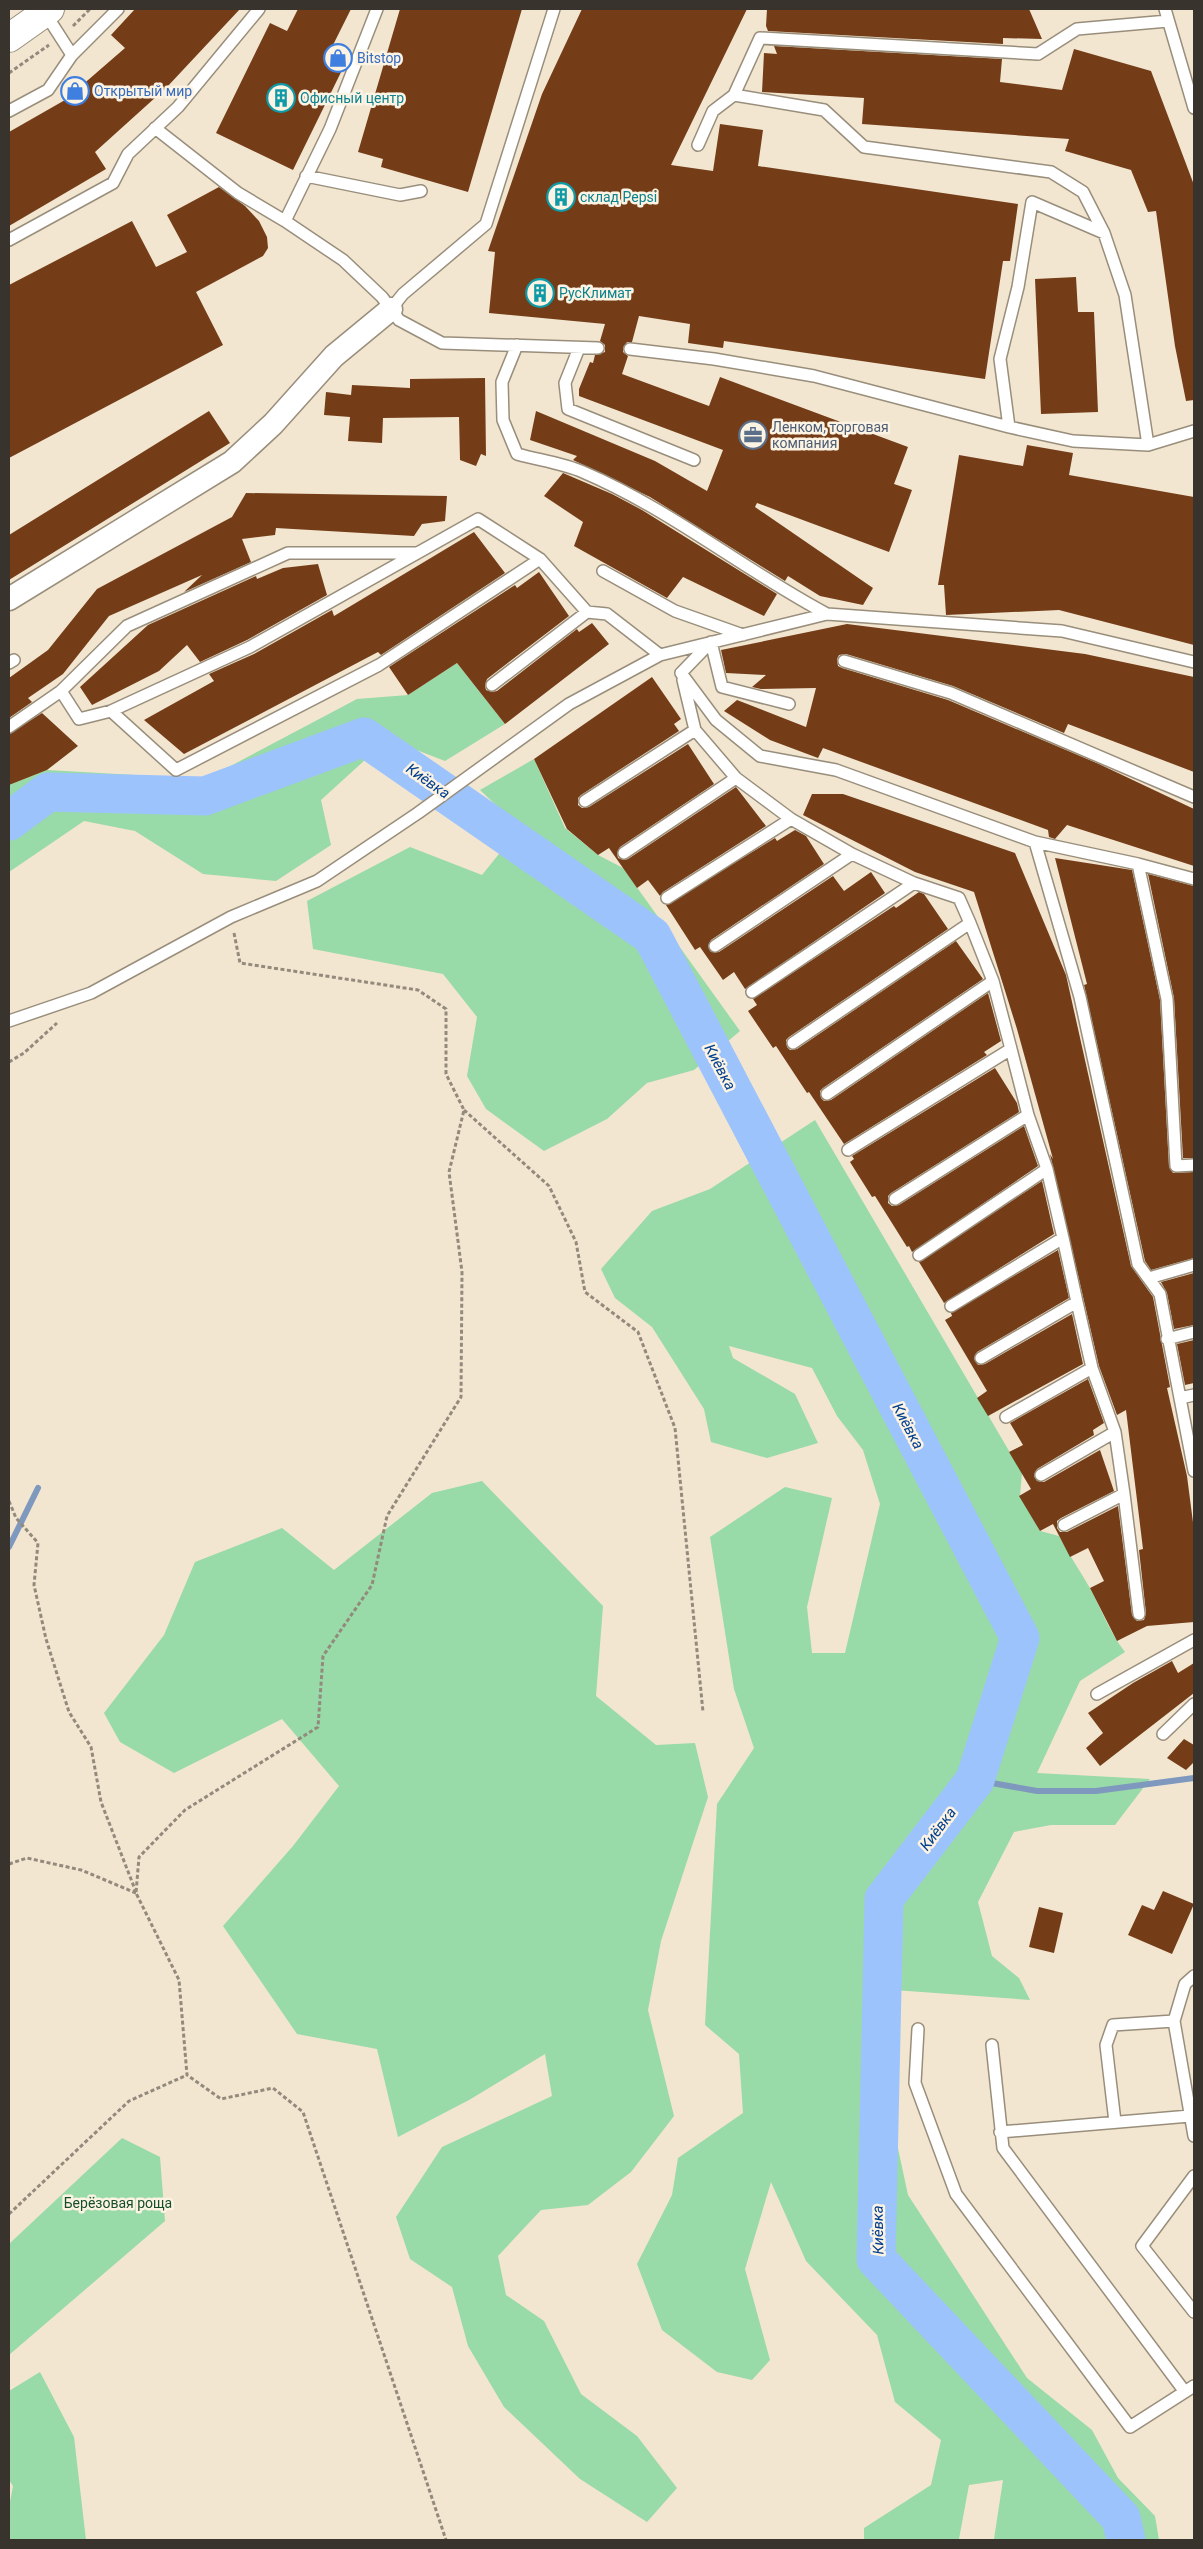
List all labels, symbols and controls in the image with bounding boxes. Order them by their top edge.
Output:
shop icon: Bitstop [323,43,353,73]
place label: Bitstop [357,50,401,66]
shop icon: Открытый мир [60,76,90,106]
place label: Открытый мир [94,83,192,99]
building icon: Офисный центр [266,83,296,113]
place label: Офисный центр [300,90,404,106]
building icon: склад Pepsi [546,182,576,212]
place label: склад Pepsi [580,189,657,205]
building icon: РусКлимат [525,278,555,308]
place label: РусКлимат [559,285,632,301]
place label: Ленком, торговая компания [772,419,889,451]
office icon: Ленком, торговая компания [738,420,768,450]
water label: Киёвка [403,759,453,803]
water label: Киёвка [700,1041,740,1093]
water label: Киёвка [888,1400,928,1452]
water label: Киёвка [916,1804,960,1854]
park label: Берёзовая роща [64,2195,172,2211]
water label: Киёвка [869,2205,887,2255]

